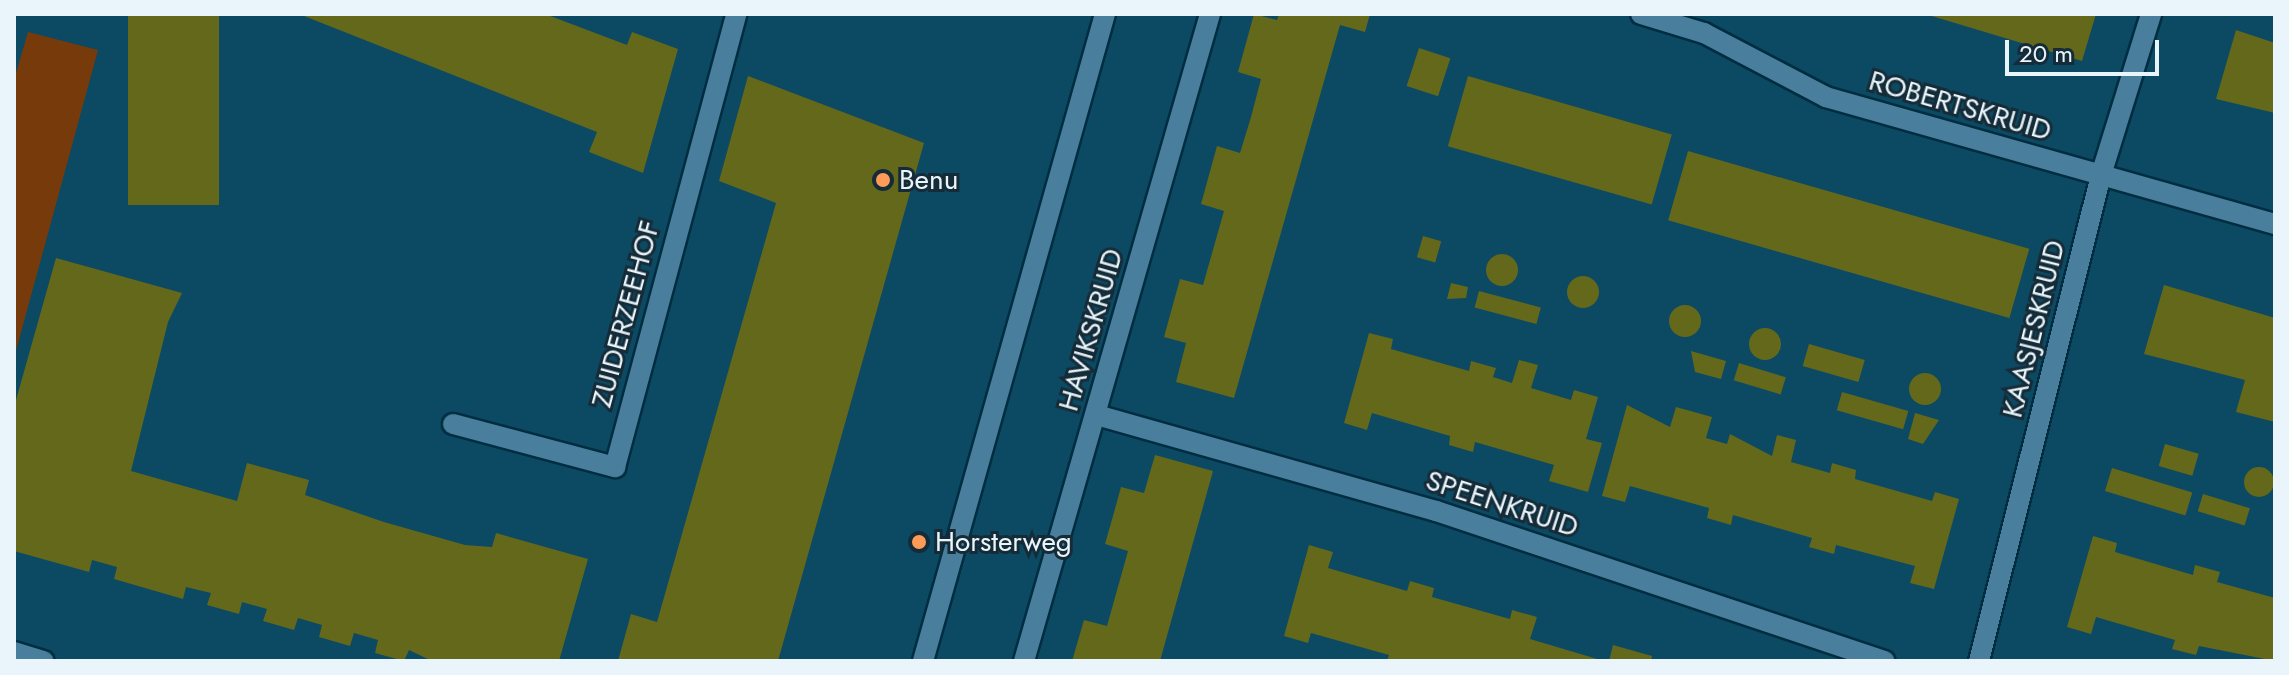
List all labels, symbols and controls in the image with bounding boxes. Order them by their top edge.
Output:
scale bar [2009,24,2163,74]
text: 20 m [2019,36,2073,71]
street label: ROBERTSKRUID [1865,64,2055,148]
place label: Benu [899,163,958,197]
marker: Benu [874,171,892,189]
street label: ZUIDERZEEHOF [585,217,667,411]
street label: KAASJESKRUID [1996,237,2072,421]
street label: HAVIKSKRUID [1052,245,1130,415]
street label: SPEENKRUID [1422,464,1582,544]
place label: Horsterweg [935,525,1072,559]
marker: Horsterweg [910,533,928,551]

